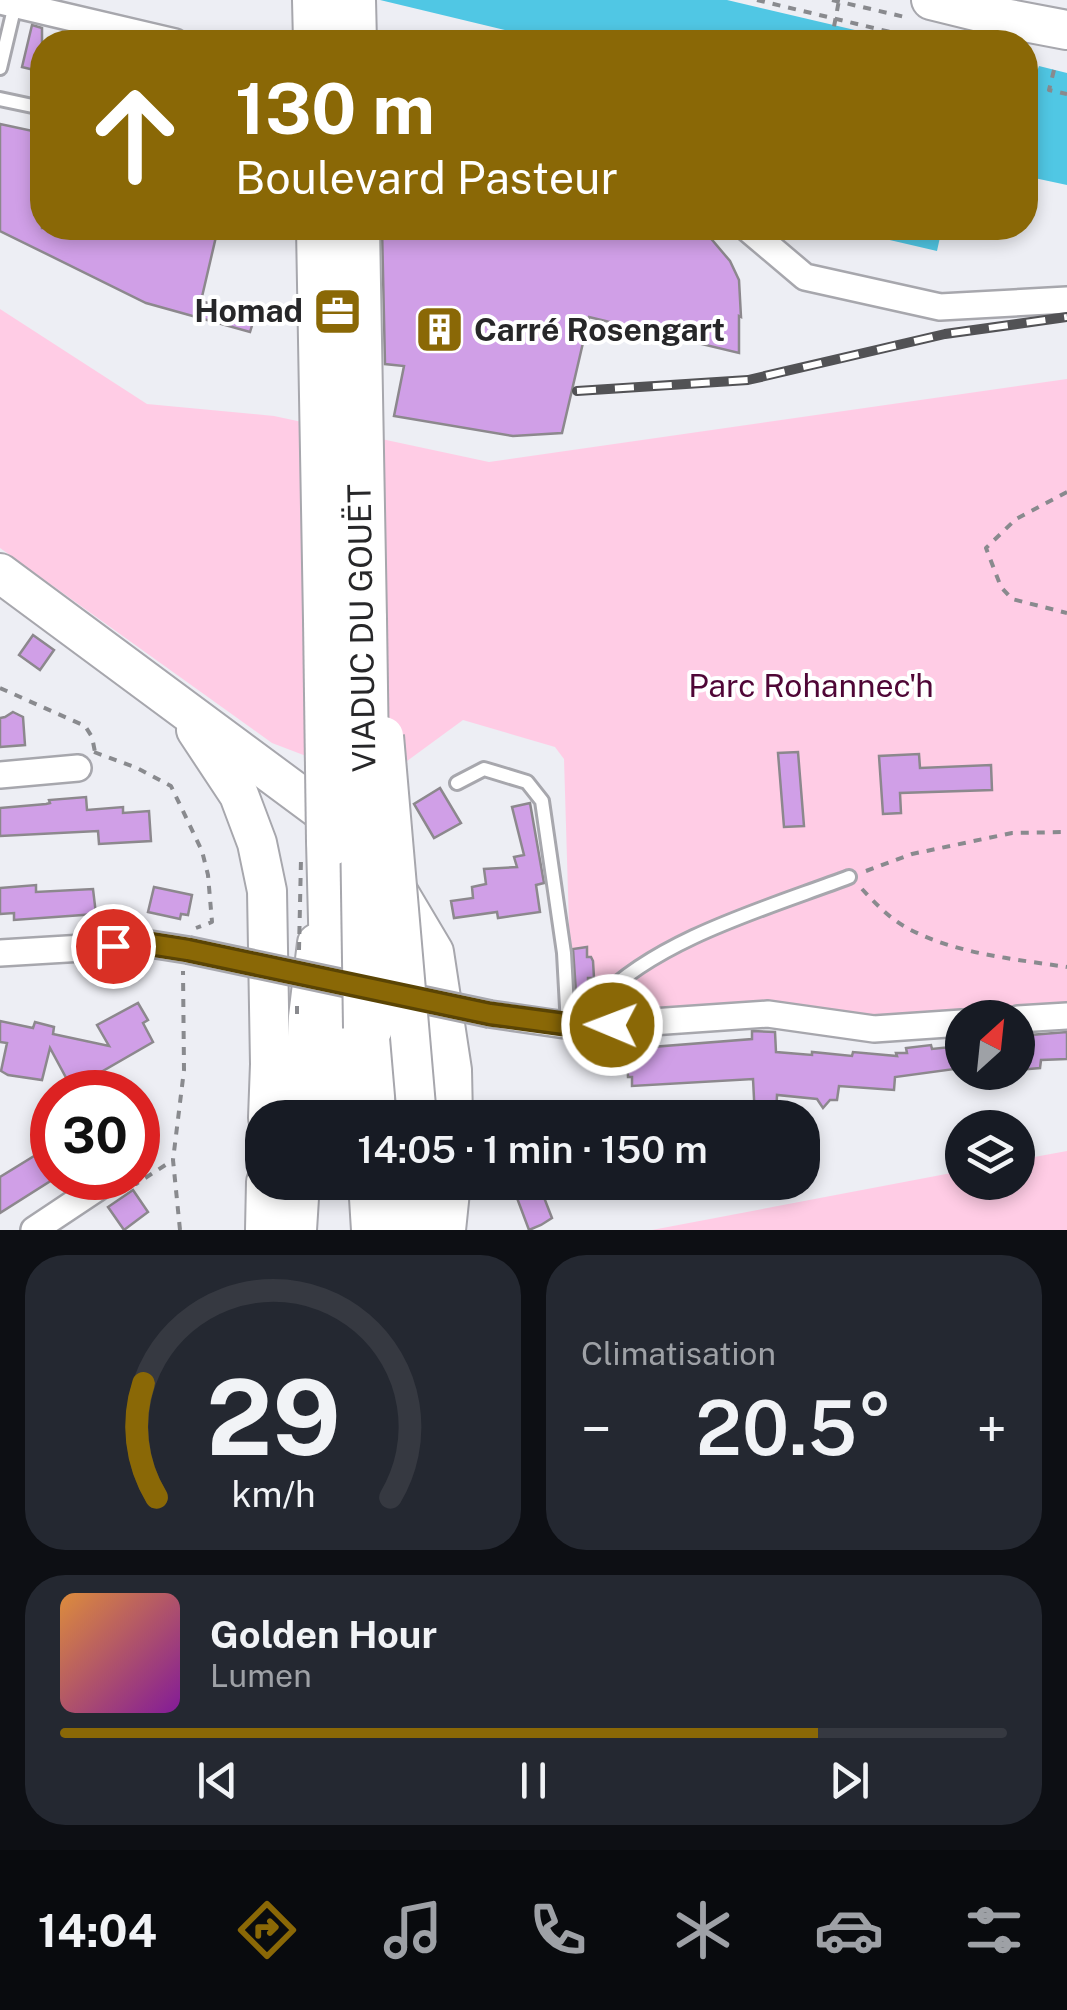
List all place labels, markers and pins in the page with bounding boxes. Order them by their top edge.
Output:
office icon: Homad [312,285,364,337]
place label: Homad [194,292,303,329]
building icon: Carré Rosengart [413,304,465,356]
place label: Carré Rosengart [474,311,725,348]
pin [71,904,156,989]

